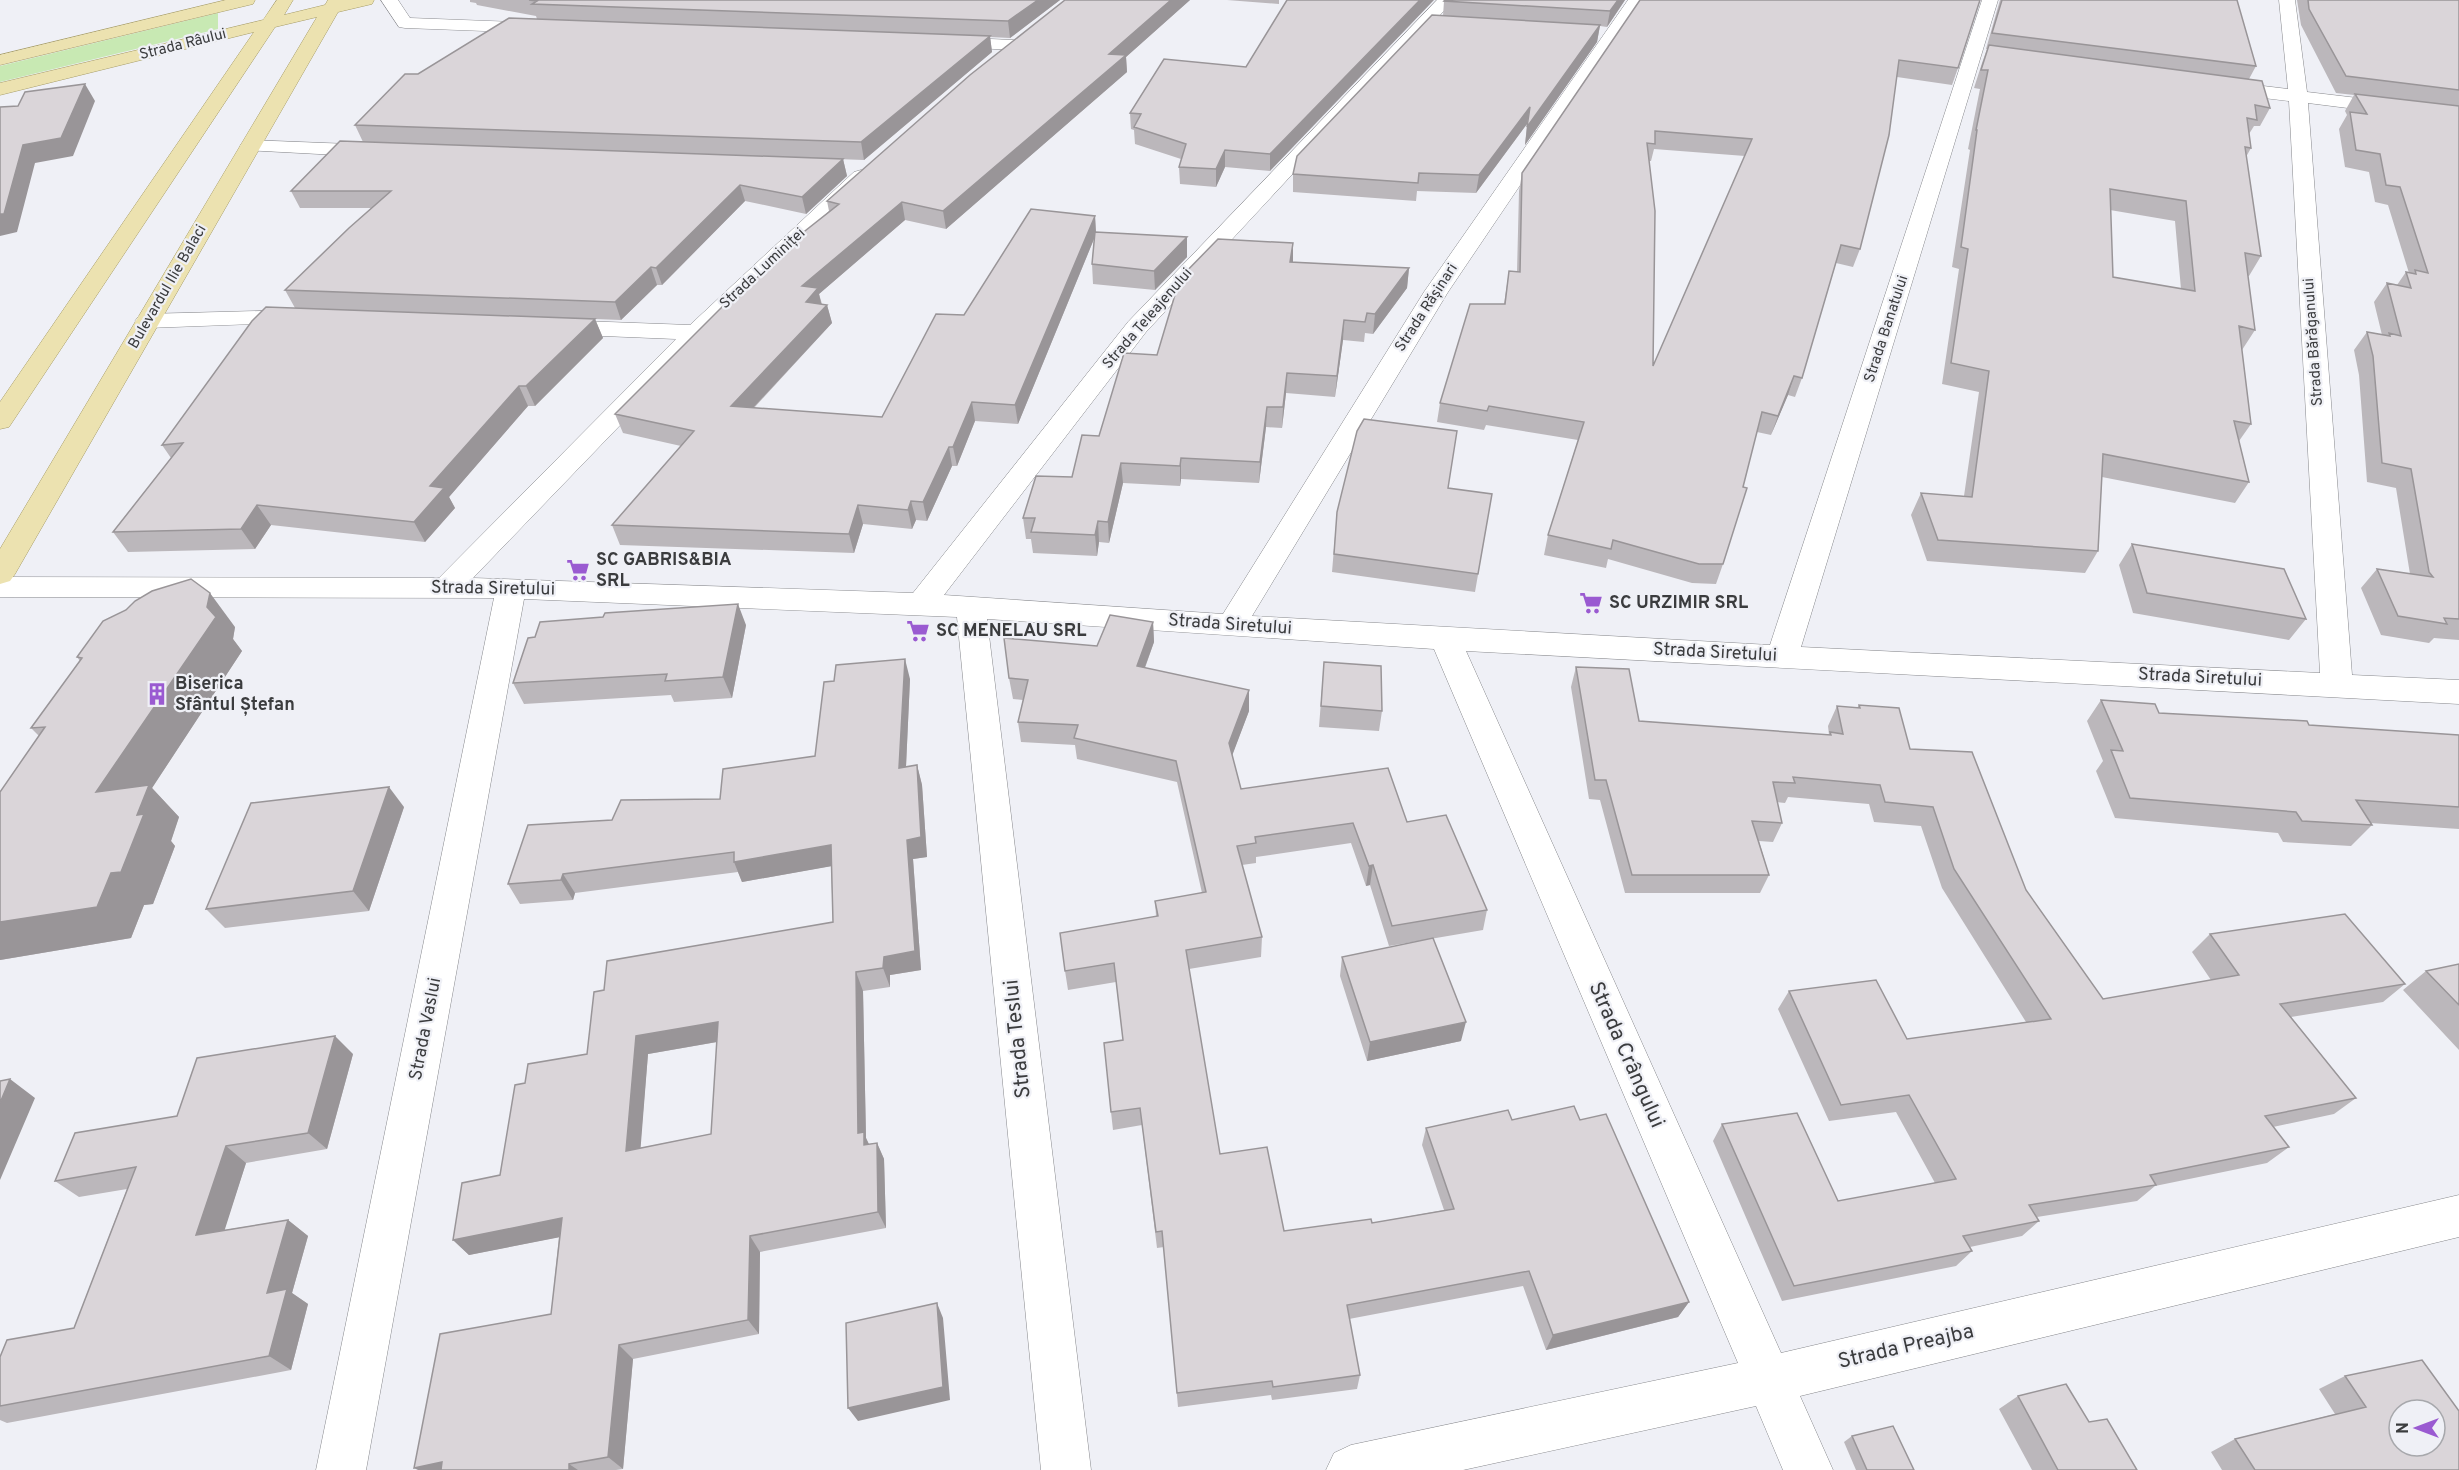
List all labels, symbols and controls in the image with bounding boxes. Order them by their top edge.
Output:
street label: Strada Râului [138,25,228,65]
street label: Bulevardul Ilie Balaci [125,222,211,352]
street label: Strada Luminiței [716,224,810,314]
street label: Strada Rășinari [1391,260,1463,356]
street label: Strada Teleajenului [1099,265,1197,373]
street label: Strada Banatului [1861,273,1913,385]
street label: Strada Bărăganului [2300,277,2328,407]
place label: SC GABRIS&BIA SRL [596,549,732,593]
supermarket icon: SC GABRIS&BIA SRL [565,557,591,583]
street label: Strada Siretului [431,576,555,602]
supermarket icon: SC URZIMIR SRL [1578,590,1604,616]
place label: SC URZIMIR SRL [1609,592,1748,615]
street label: Strada Siretului [1167,609,1293,641]
supermarket icon: SC MENELAU SRL [905,618,931,644]
place label: SC MENELAU SRL [936,620,1086,643]
street label: Strada Siretului [1652,638,1778,668]
street label: Strada Siretului [2137,663,2263,693]
place label: Biserica Sfântul Ștefan [175,673,295,717]
building icon: Biserica Sfântul Ștefan [144,681,170,707]
street label: Strada Vaslui [405,976,447,1082]
street label: Strada Teslui [998,978,1038,1100]
street label: Strada Crângului [1582,978,1670,1132]
street label: Strada Preajba [1835,1318,1977,1376]
north arrow [2387,1398,2447,1458]
text: N [2394,1422,2414,1434]

